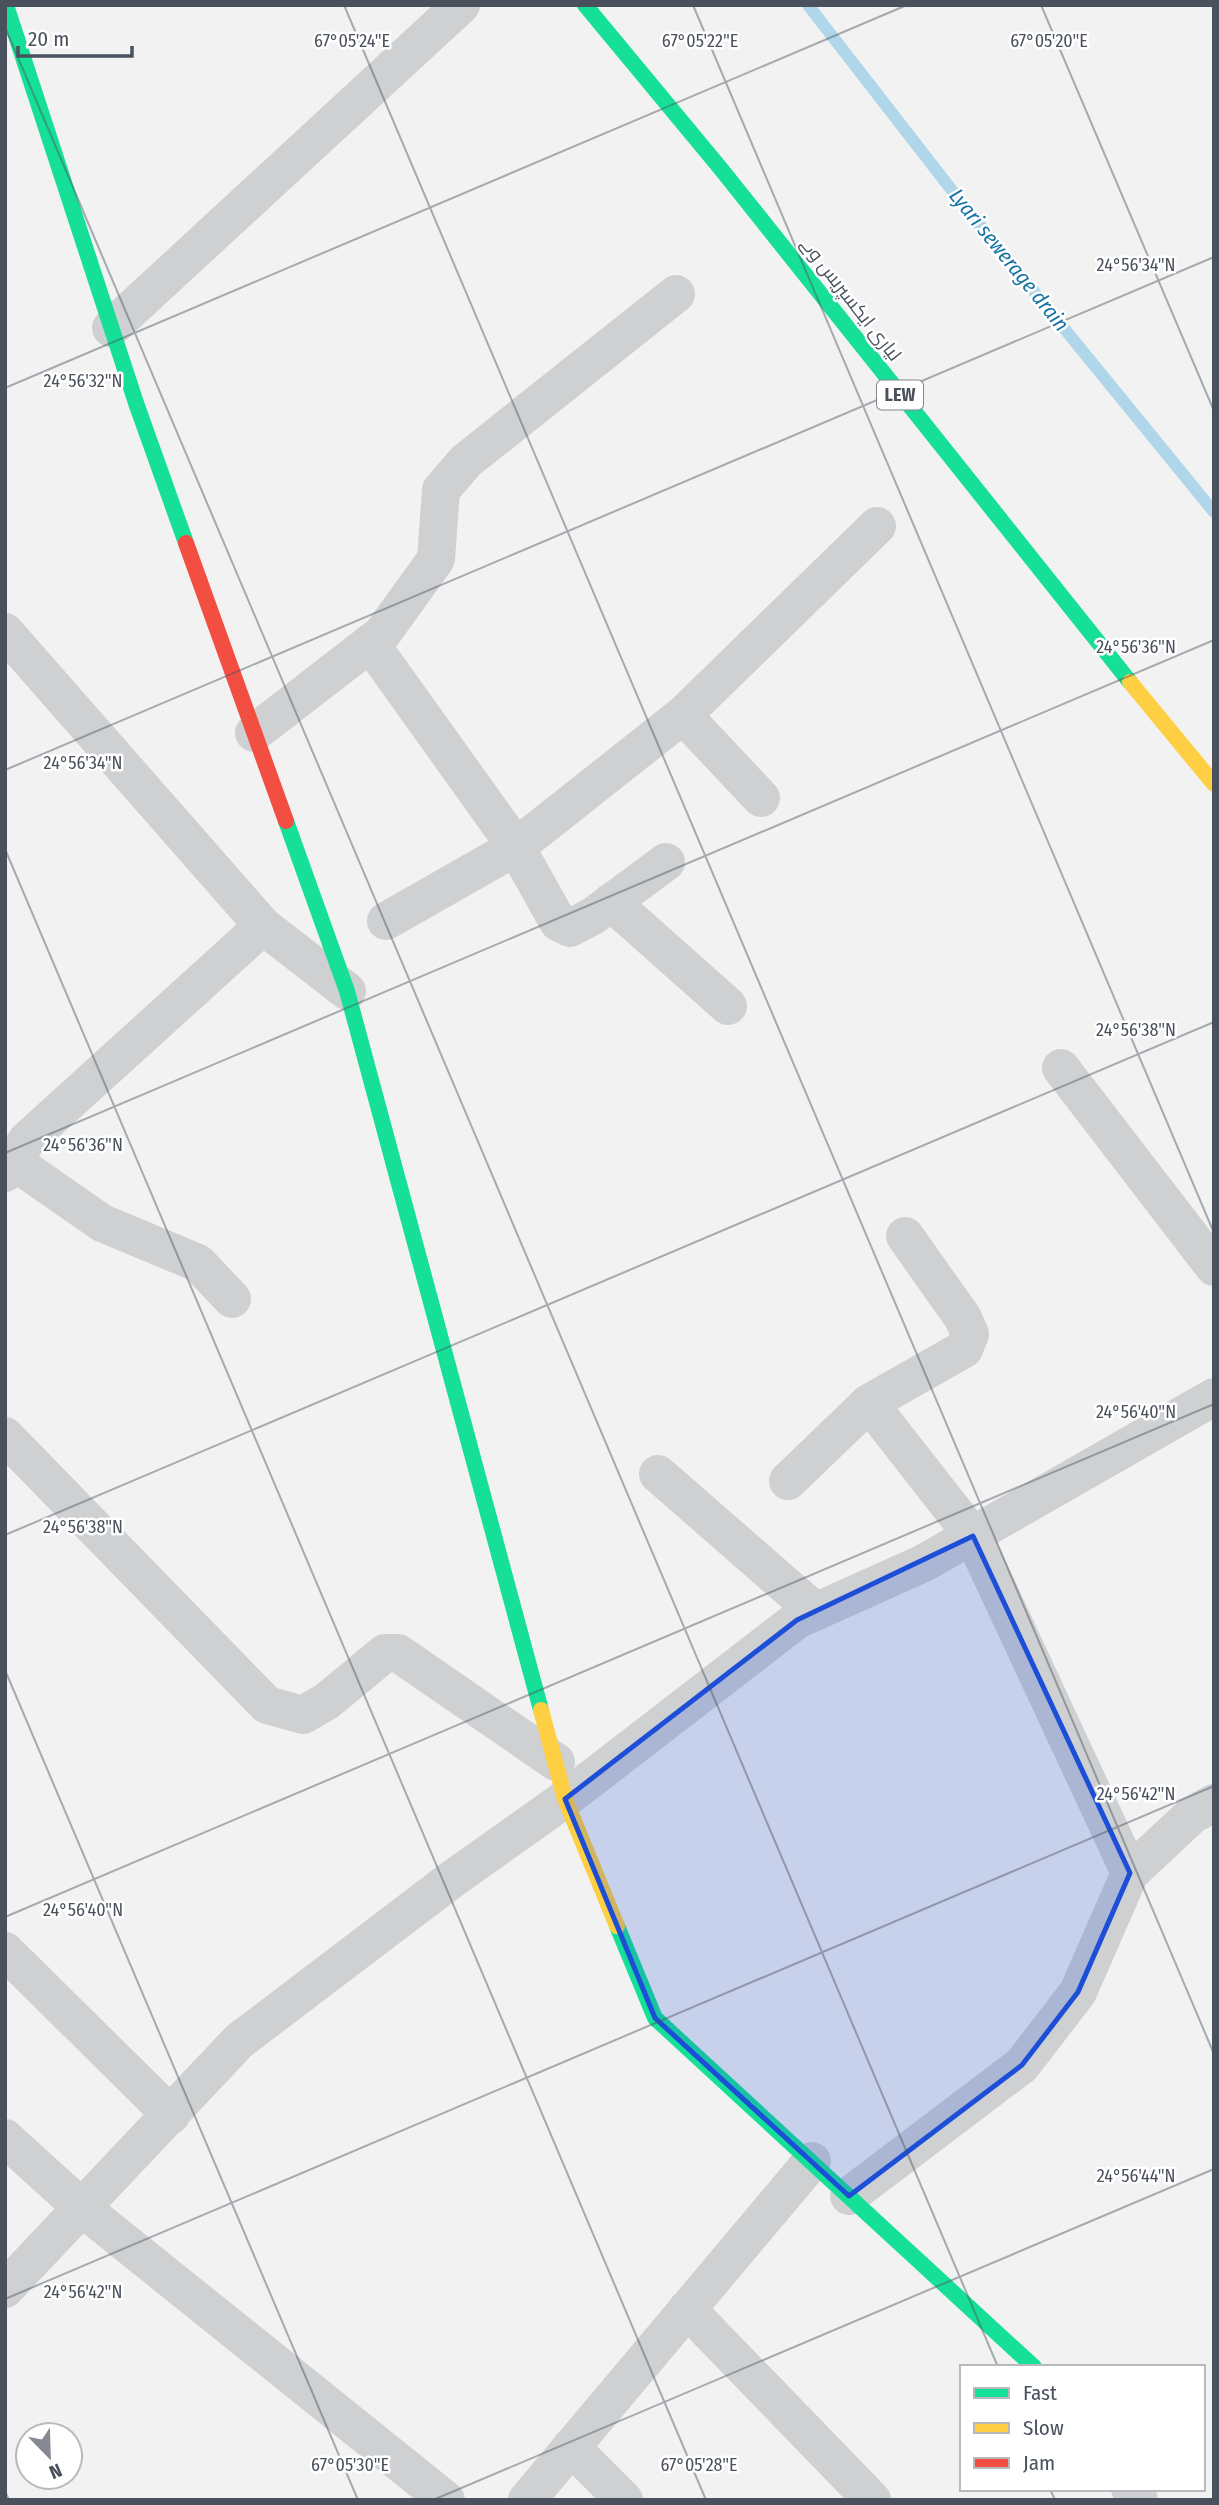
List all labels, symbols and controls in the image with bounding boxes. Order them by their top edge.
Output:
scale bar [18,14,131,58]
text: 20 m [28,26,69,52]
text: 67°05'24"E [314,30,390,52]
text: 67°05'22"E [662,30,738,52]
text: 67°05'20"E [1010,30,1088,52]
water label: Lyari sewerage drain [943,183,1075,337]
street label: لیاری ایکسپریس وے [795,233,906,366]
text: 24°56'34"N [1097,254,1175,276]
text: 24°56'32"N [44,370,122,392]
road number: LEW [877,380,923,410]
text: 24°56'36"N [1096,636,1176,658]
text: 24°56'34"N [44,752,122,774]
text: 24°56'38"N [1096,1019,1176,1041]
text: 24°56'36"N [43,1134,123,1156]
text: 24°56'40"N [1096,1401,1176,1423]
text: 24°56'38"N [43,1516,123,1538]
text: 24°56'42"N [1097,1783,1175,1805]
text: 24°56'40"N [43,1899,123,1921]
text: 24°56'44"N [1097,2165,1175,2187]
text: 24°56'42"N [44,2281,122,2303]
legend [960,2365,1205,2491]
text: Fast [1023,2380,1057,2406]
text: Slow [1023,2415,1064,2441]
north arrow [14,2421,84,2491]
text: Jam [1023,2450,1055,2476]
text: 67°05'30"E [311,2454,389,2476]
text: 67°05'28"E [660,2454,738,2476]
text: N [46,2458,65,2484]

